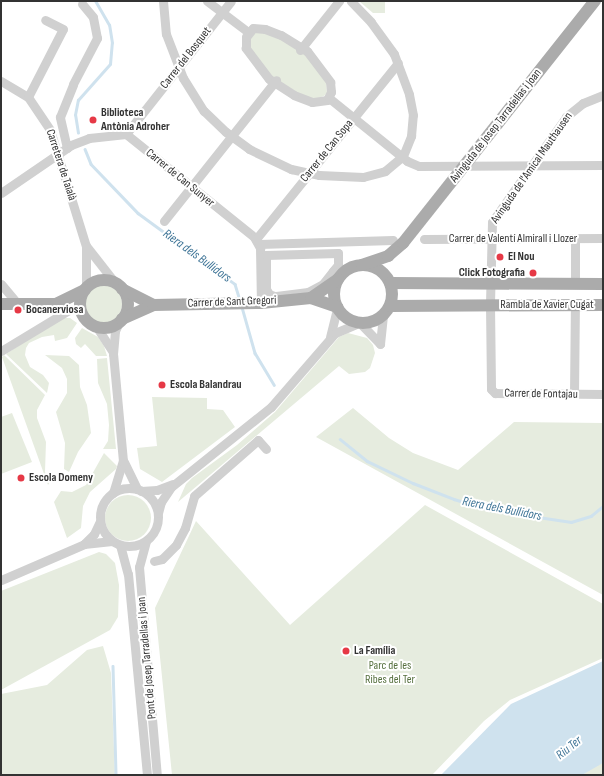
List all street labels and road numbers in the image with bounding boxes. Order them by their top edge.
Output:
street label: Carrer del Bosquet [157,24,215,92]
street label: Avinguda de Josep Tarradellas i Joan [447,66,545,186]
street label: Avinguda de l'Amical Mauthausen [488,110,576,226]
street label: Carrer de Can Sopa [298,117,356,185]
street label: Carretera de Taialà [43,128,79,202]
street label: Carrer de Can Sunyer [143,146,217,210]
street label: Carrer de Valentí Almirall i Llozer [449,232,577,246]
street label: Carrer de Sant Gregori [187,293,277,311]
street label: Rambla de Xavier Cugat [500,298,594,312]
street label: Carrer de Fontajau [504,386,578,402]
street label: Pont de Josep Tarradellas i Joan [134,596,160,720]

